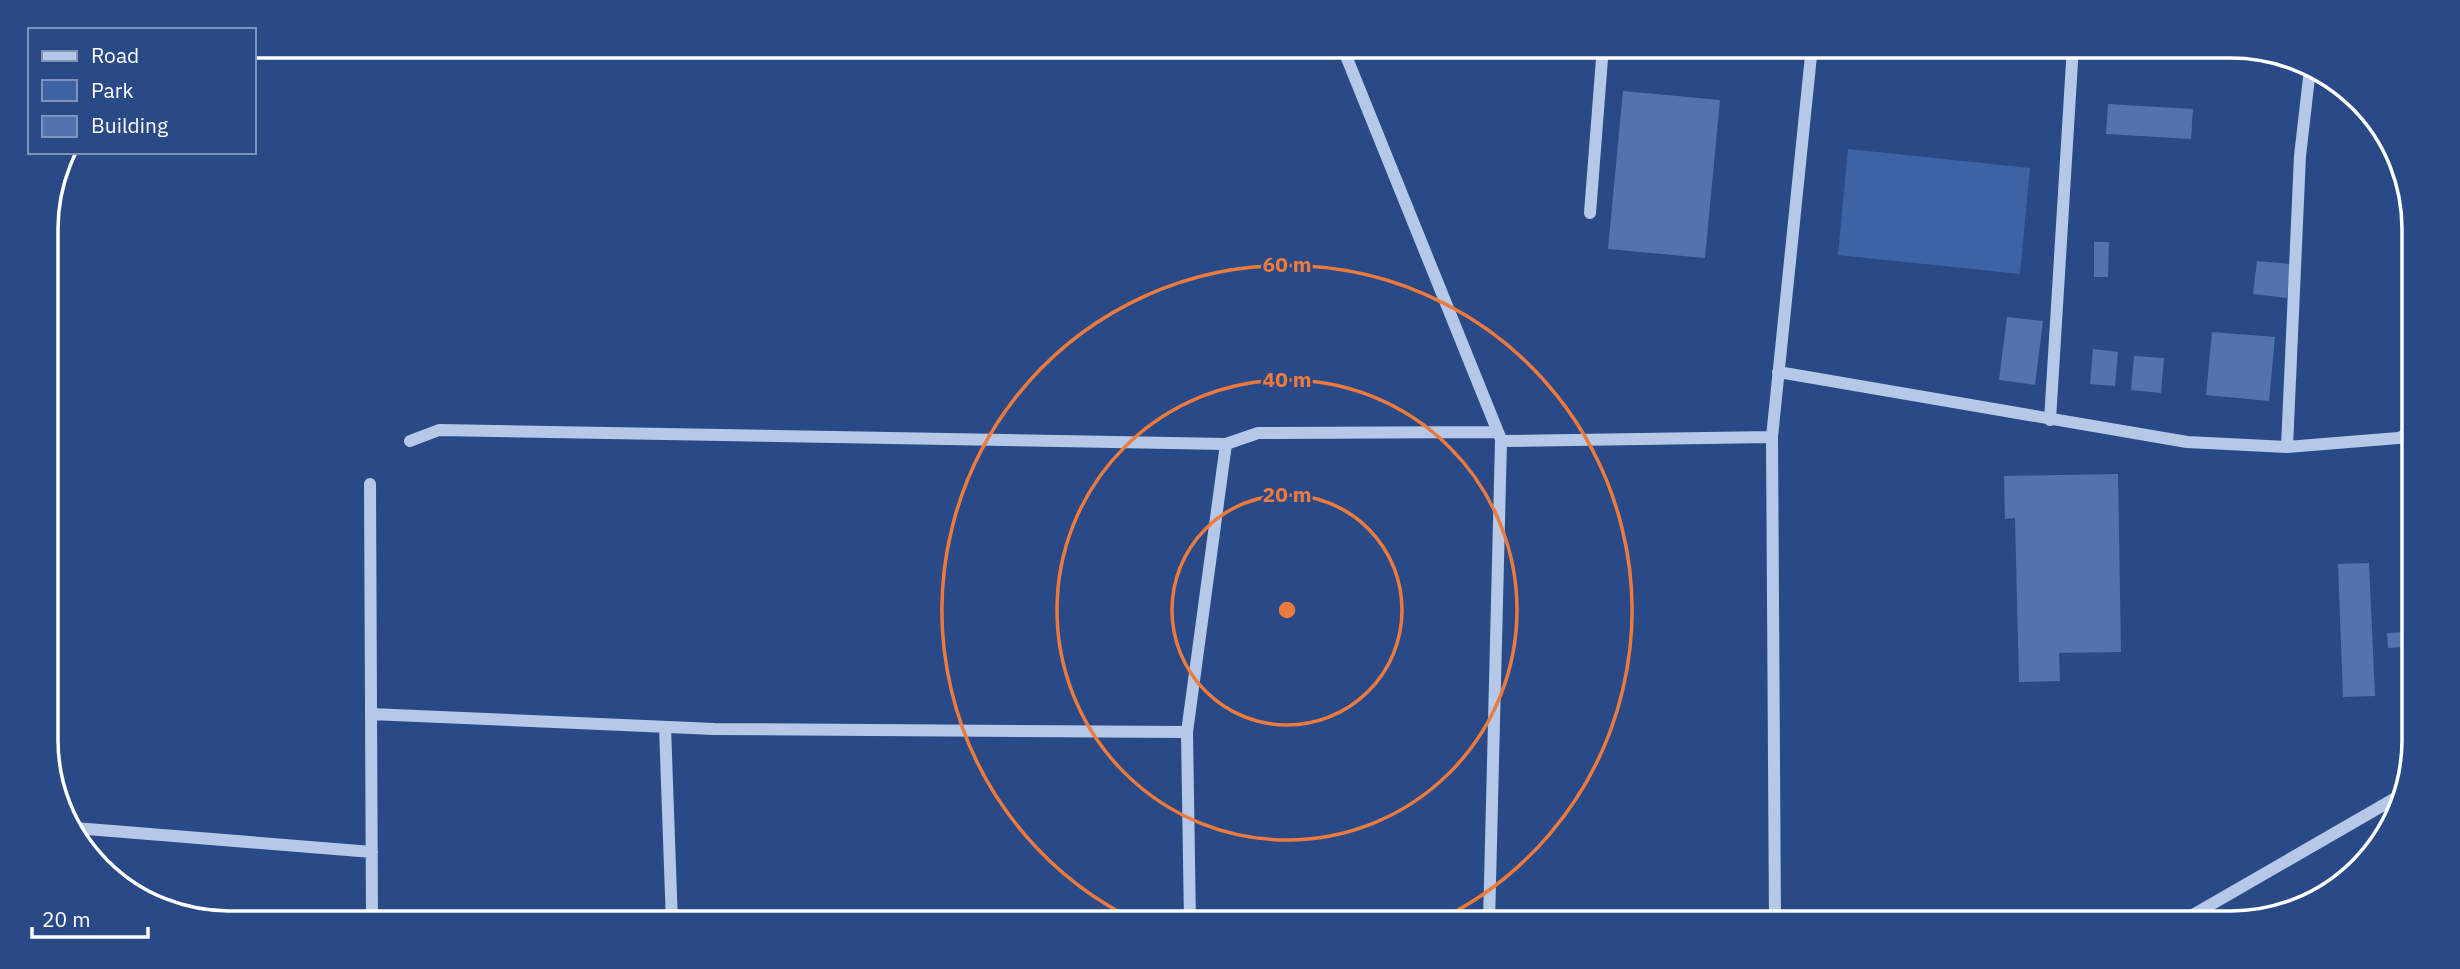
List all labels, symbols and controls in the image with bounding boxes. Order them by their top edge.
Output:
legend [28,28,256,154]
text: Road [91,41,139,69]
text: Park [91,76,134,104]
text: Building [91,111,168,139]
text: 60 m [1263,250,1311,278]
text: 40 m [1263,365,1311,393]
text: 20 m [1263,480,1311,508]
centre of rings [1275,598,1299,622]
scale bar [32,895,147,939]
text: 20 m [42,905,91,933]

